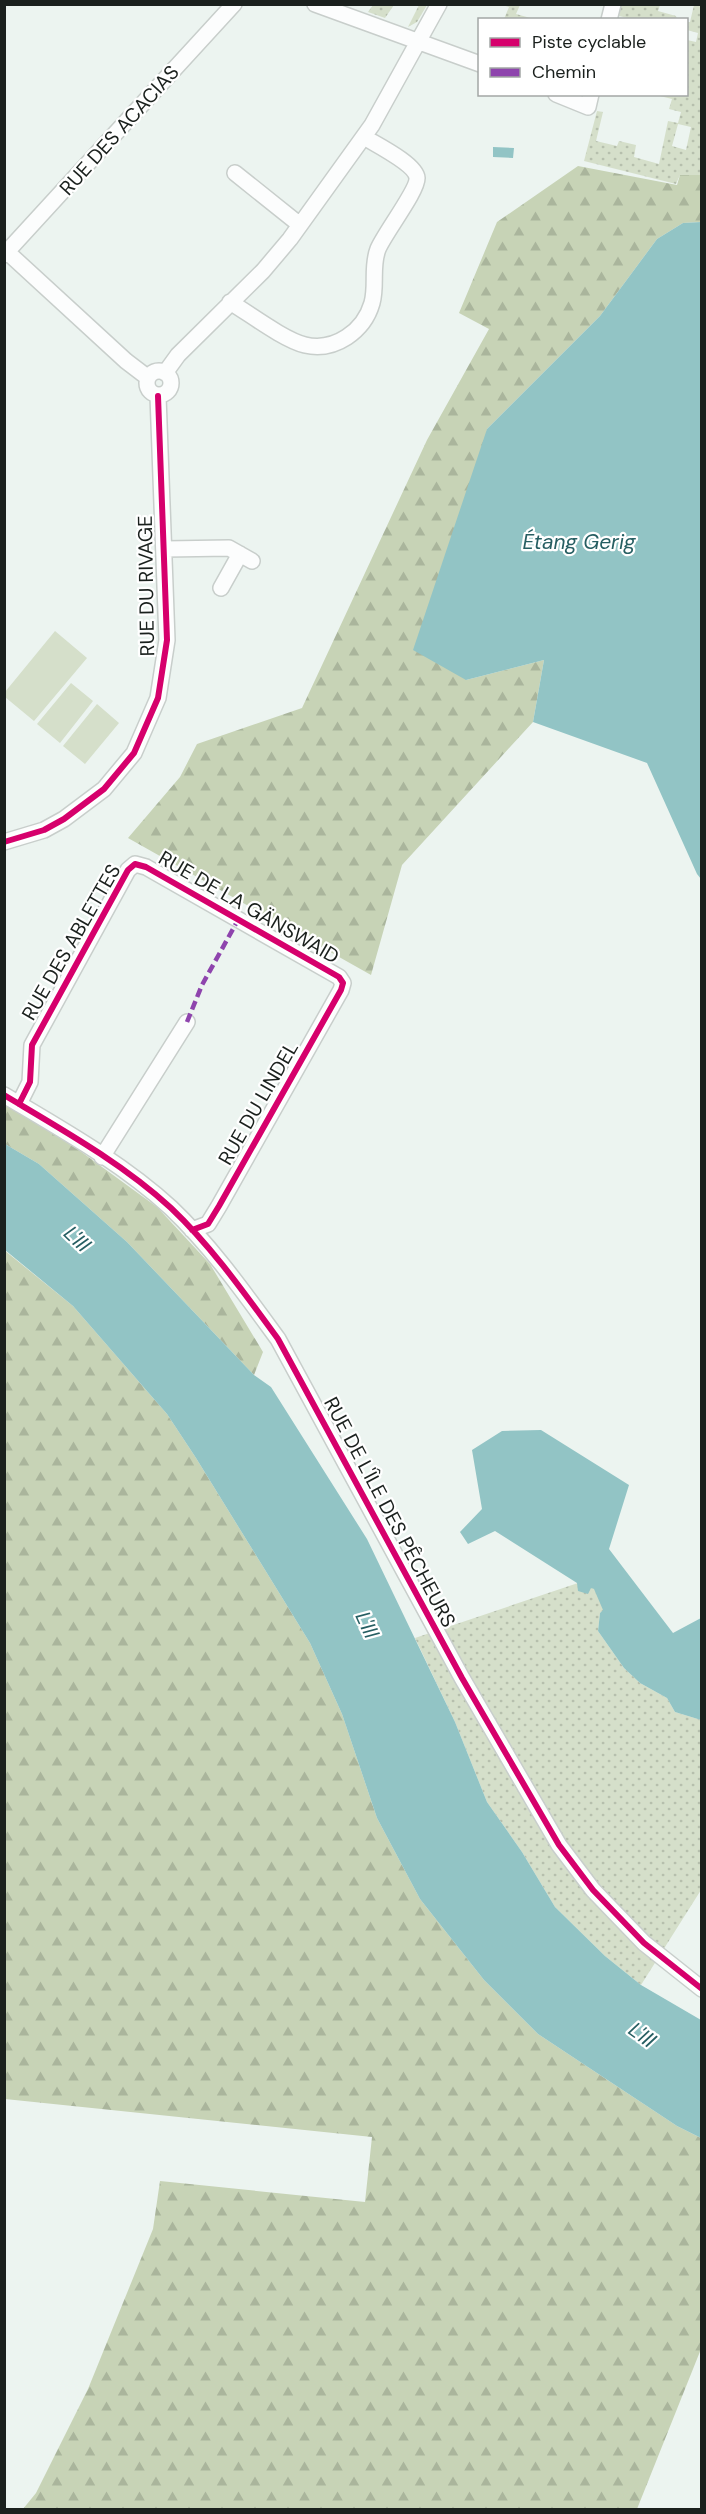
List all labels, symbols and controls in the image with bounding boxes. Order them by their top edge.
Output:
legend [478,18,688,96]
text: Piste cyclable [532,30,646,54]
street label: RUE DES ACACIAS [54,59,184,201]
text: Chemin [532,60,596,84]
street label: RUE DU RIVAGE [132,515,160,657]
water label: Étang Gerig [522,528,636,556]
street label: RUE DE LA GÄNSWAID [154,845,344,969]
street label: RUE DES ABLETTES [16,859,126,1025]
street label: RUE DU LINDEL [212,1037,304,1169]
water label: L'Ill [58,1220,97,1259]
street label: RUE DE L'ÎLE DES PÊCHEURS [318,1392,462,1632]
water label: L'Ill [349,1607,385,1643]
water label: L'Ill [623,2016,661,2054]

